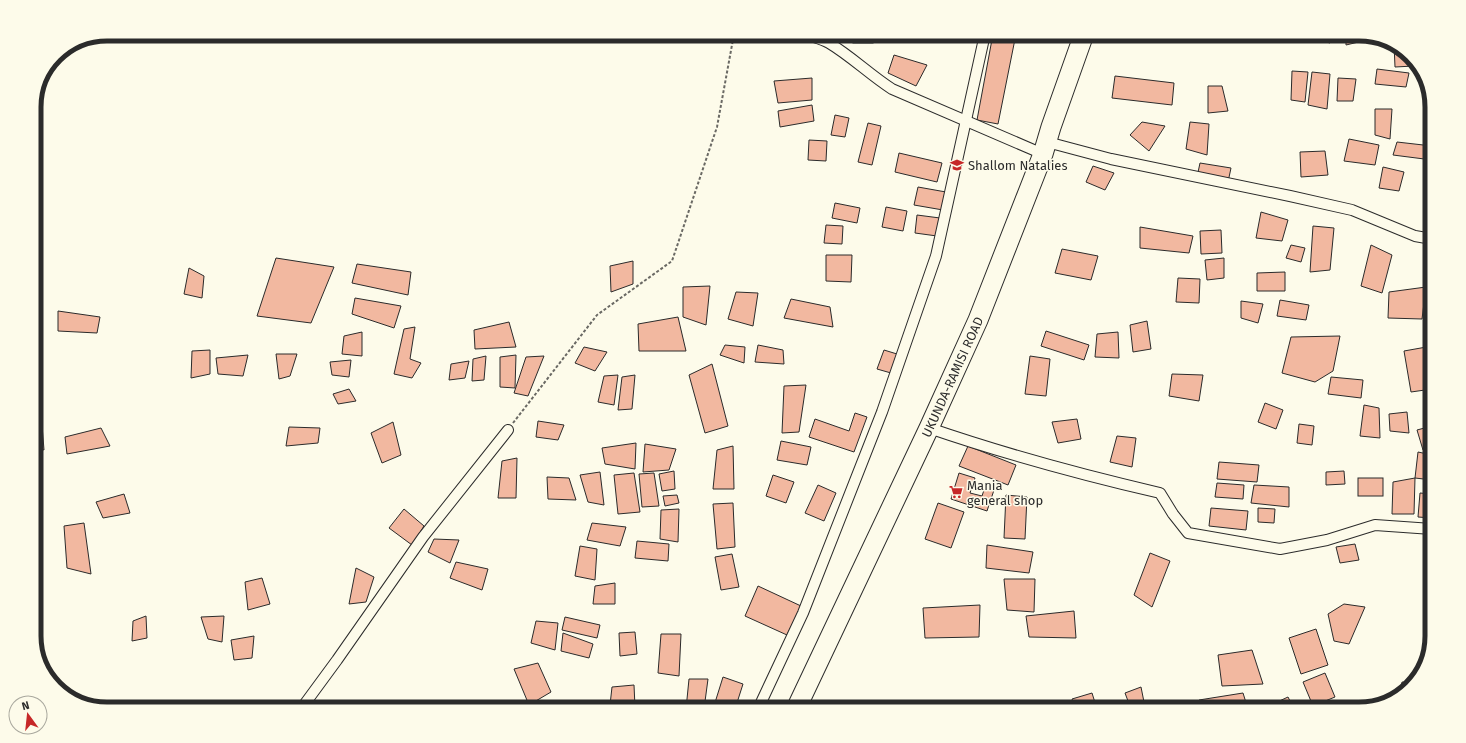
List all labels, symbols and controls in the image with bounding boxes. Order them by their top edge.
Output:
school or university icon: Shallom Natalies [949,157,965,173]
place label: Shallom Natalies [968,158,1068,173]
street label: UKUNDA-RAMISI ROAD [918,314,986,440]
place label: Mania general shop [967,478,1043,508]
supermarket icon: Mania general shop [948,484,964,500]
north arrow [8,695,48,735]
text: N [20,699,31,713]

